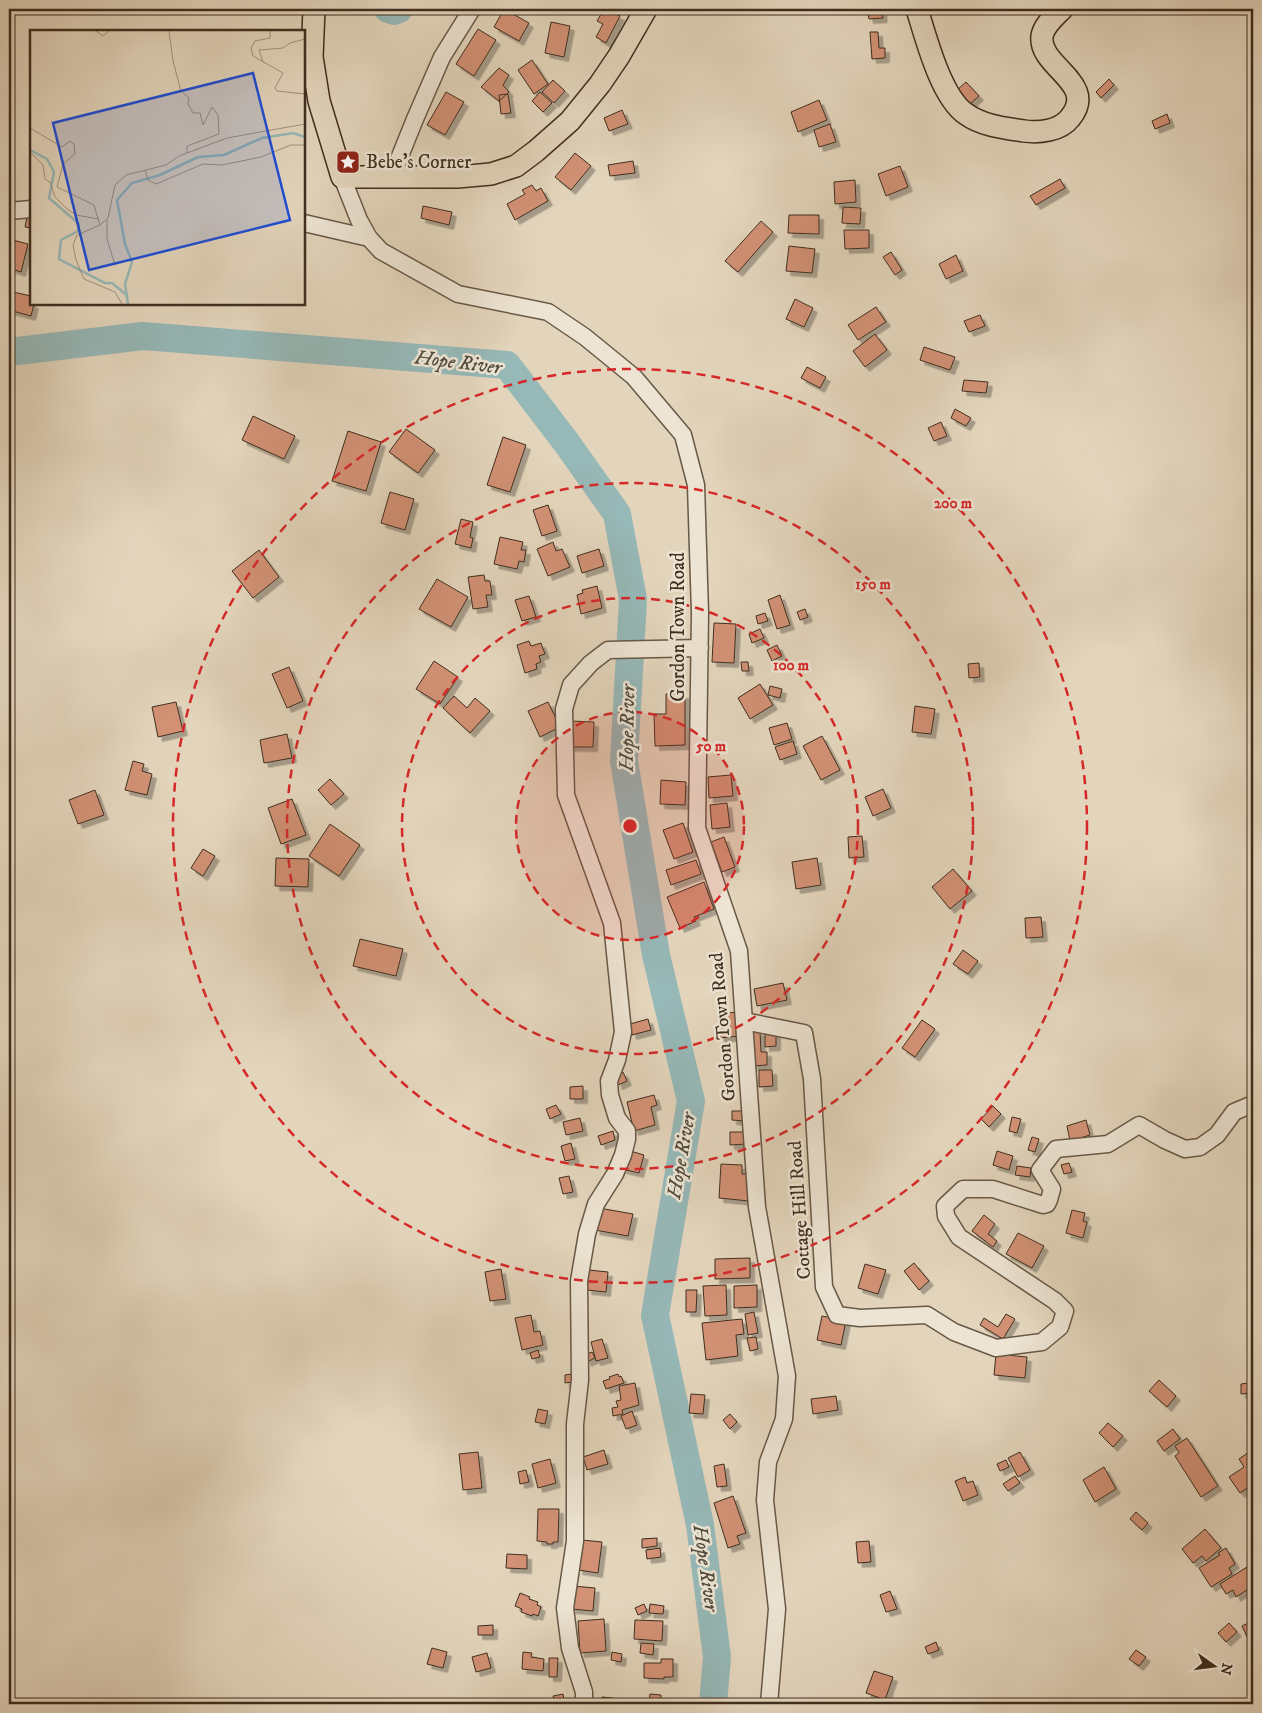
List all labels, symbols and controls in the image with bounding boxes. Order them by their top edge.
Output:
inset map [30,30,305,305]
place icon: Bebe's Corner [335,149,361,175]
place label: Bebe's Corner [366,151,471,174]
water label: Hope River [412,345,505,381]
text: 200 m [934,494,973,513]
street label: Gordon Town Road [667,552,690,702]
text: 150 m [855,575,891,594]
text: 100 m [773,656,810,675]
water label: Hope River [615,682,641,773]
text: 50 m [695,737,727,756]
centre of rings [621,817,639,835]
street label: Gordon Town Road [705,951,741,1102]
water label: Hope River [662,1109,702,1202]
street label: Cottage Hill Road [784,1139,816,1280]
water label: Hope River [686,1522,724,1615]
north arrow [1190,1640,1240,1690]
text: N [1215,1661,1236,1677]

